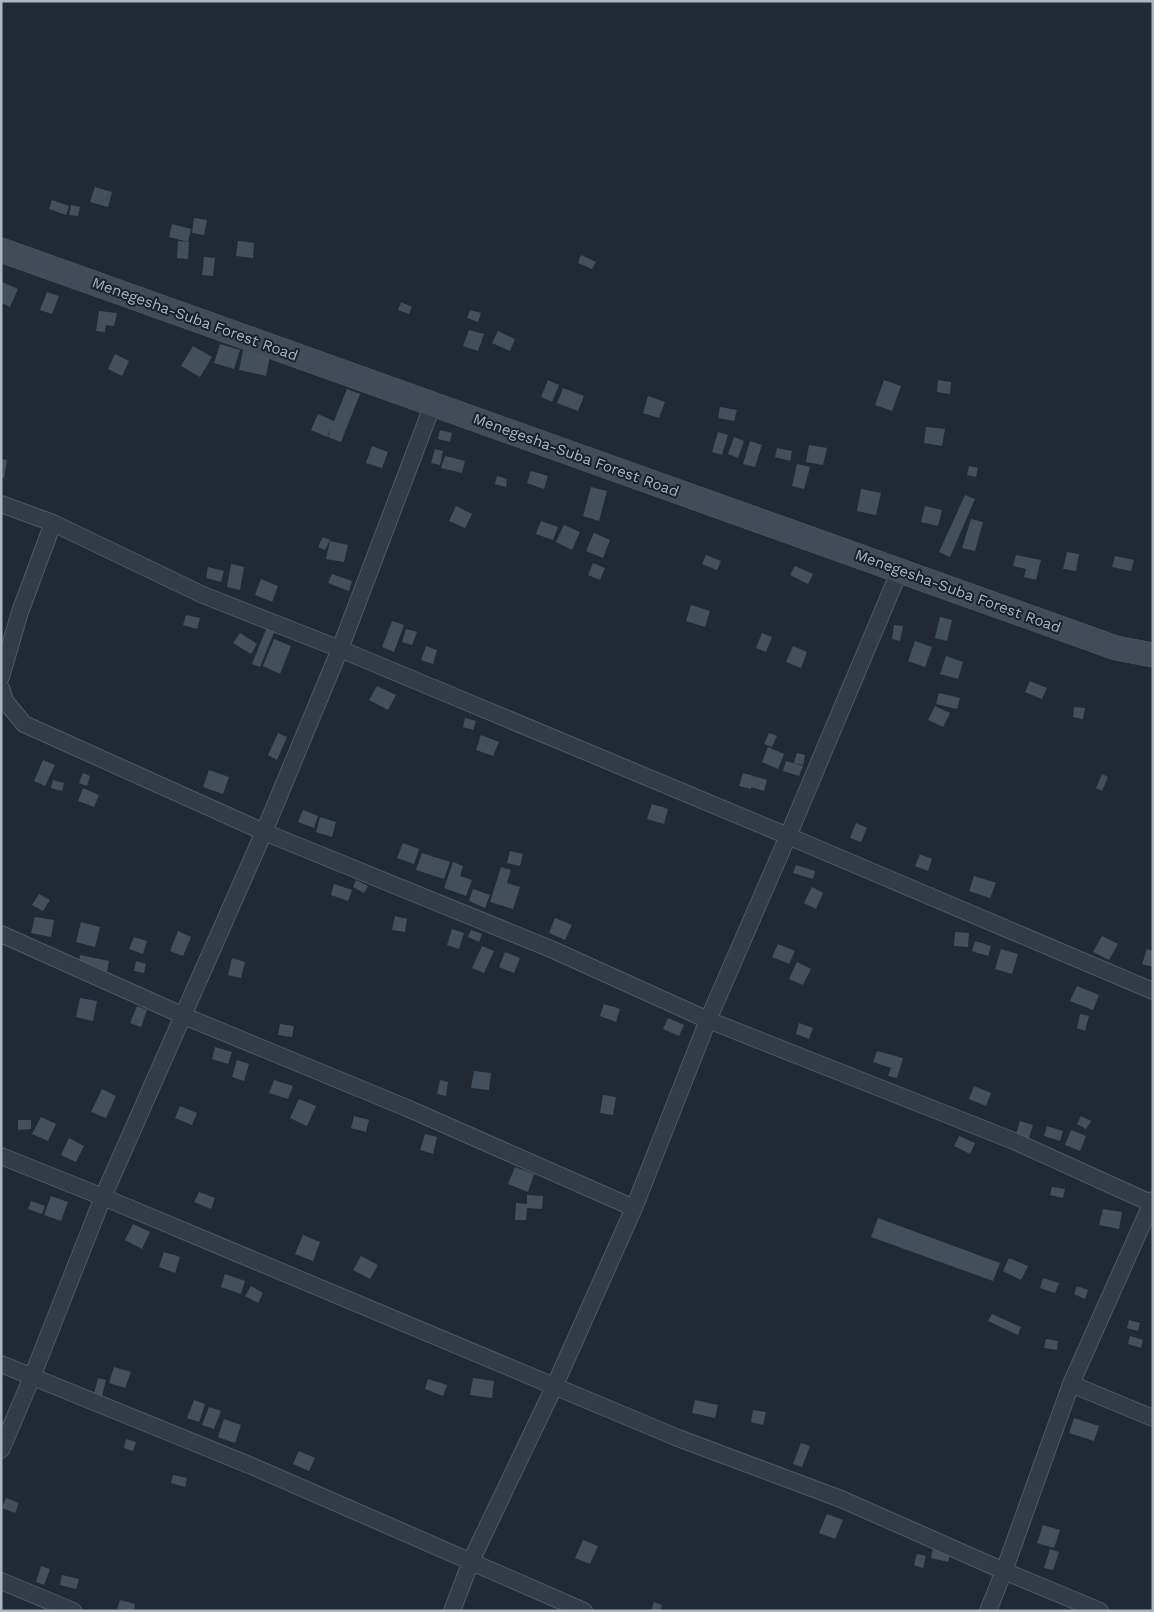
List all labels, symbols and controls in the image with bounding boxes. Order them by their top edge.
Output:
street label: Menegesha-Suba Forest Road [90,273,300,365]
street label: Menegesha-Suba Forest Road [471,409,681,501]
street label: Menegesha-Suba Forest Road [853,545,1063,637]

